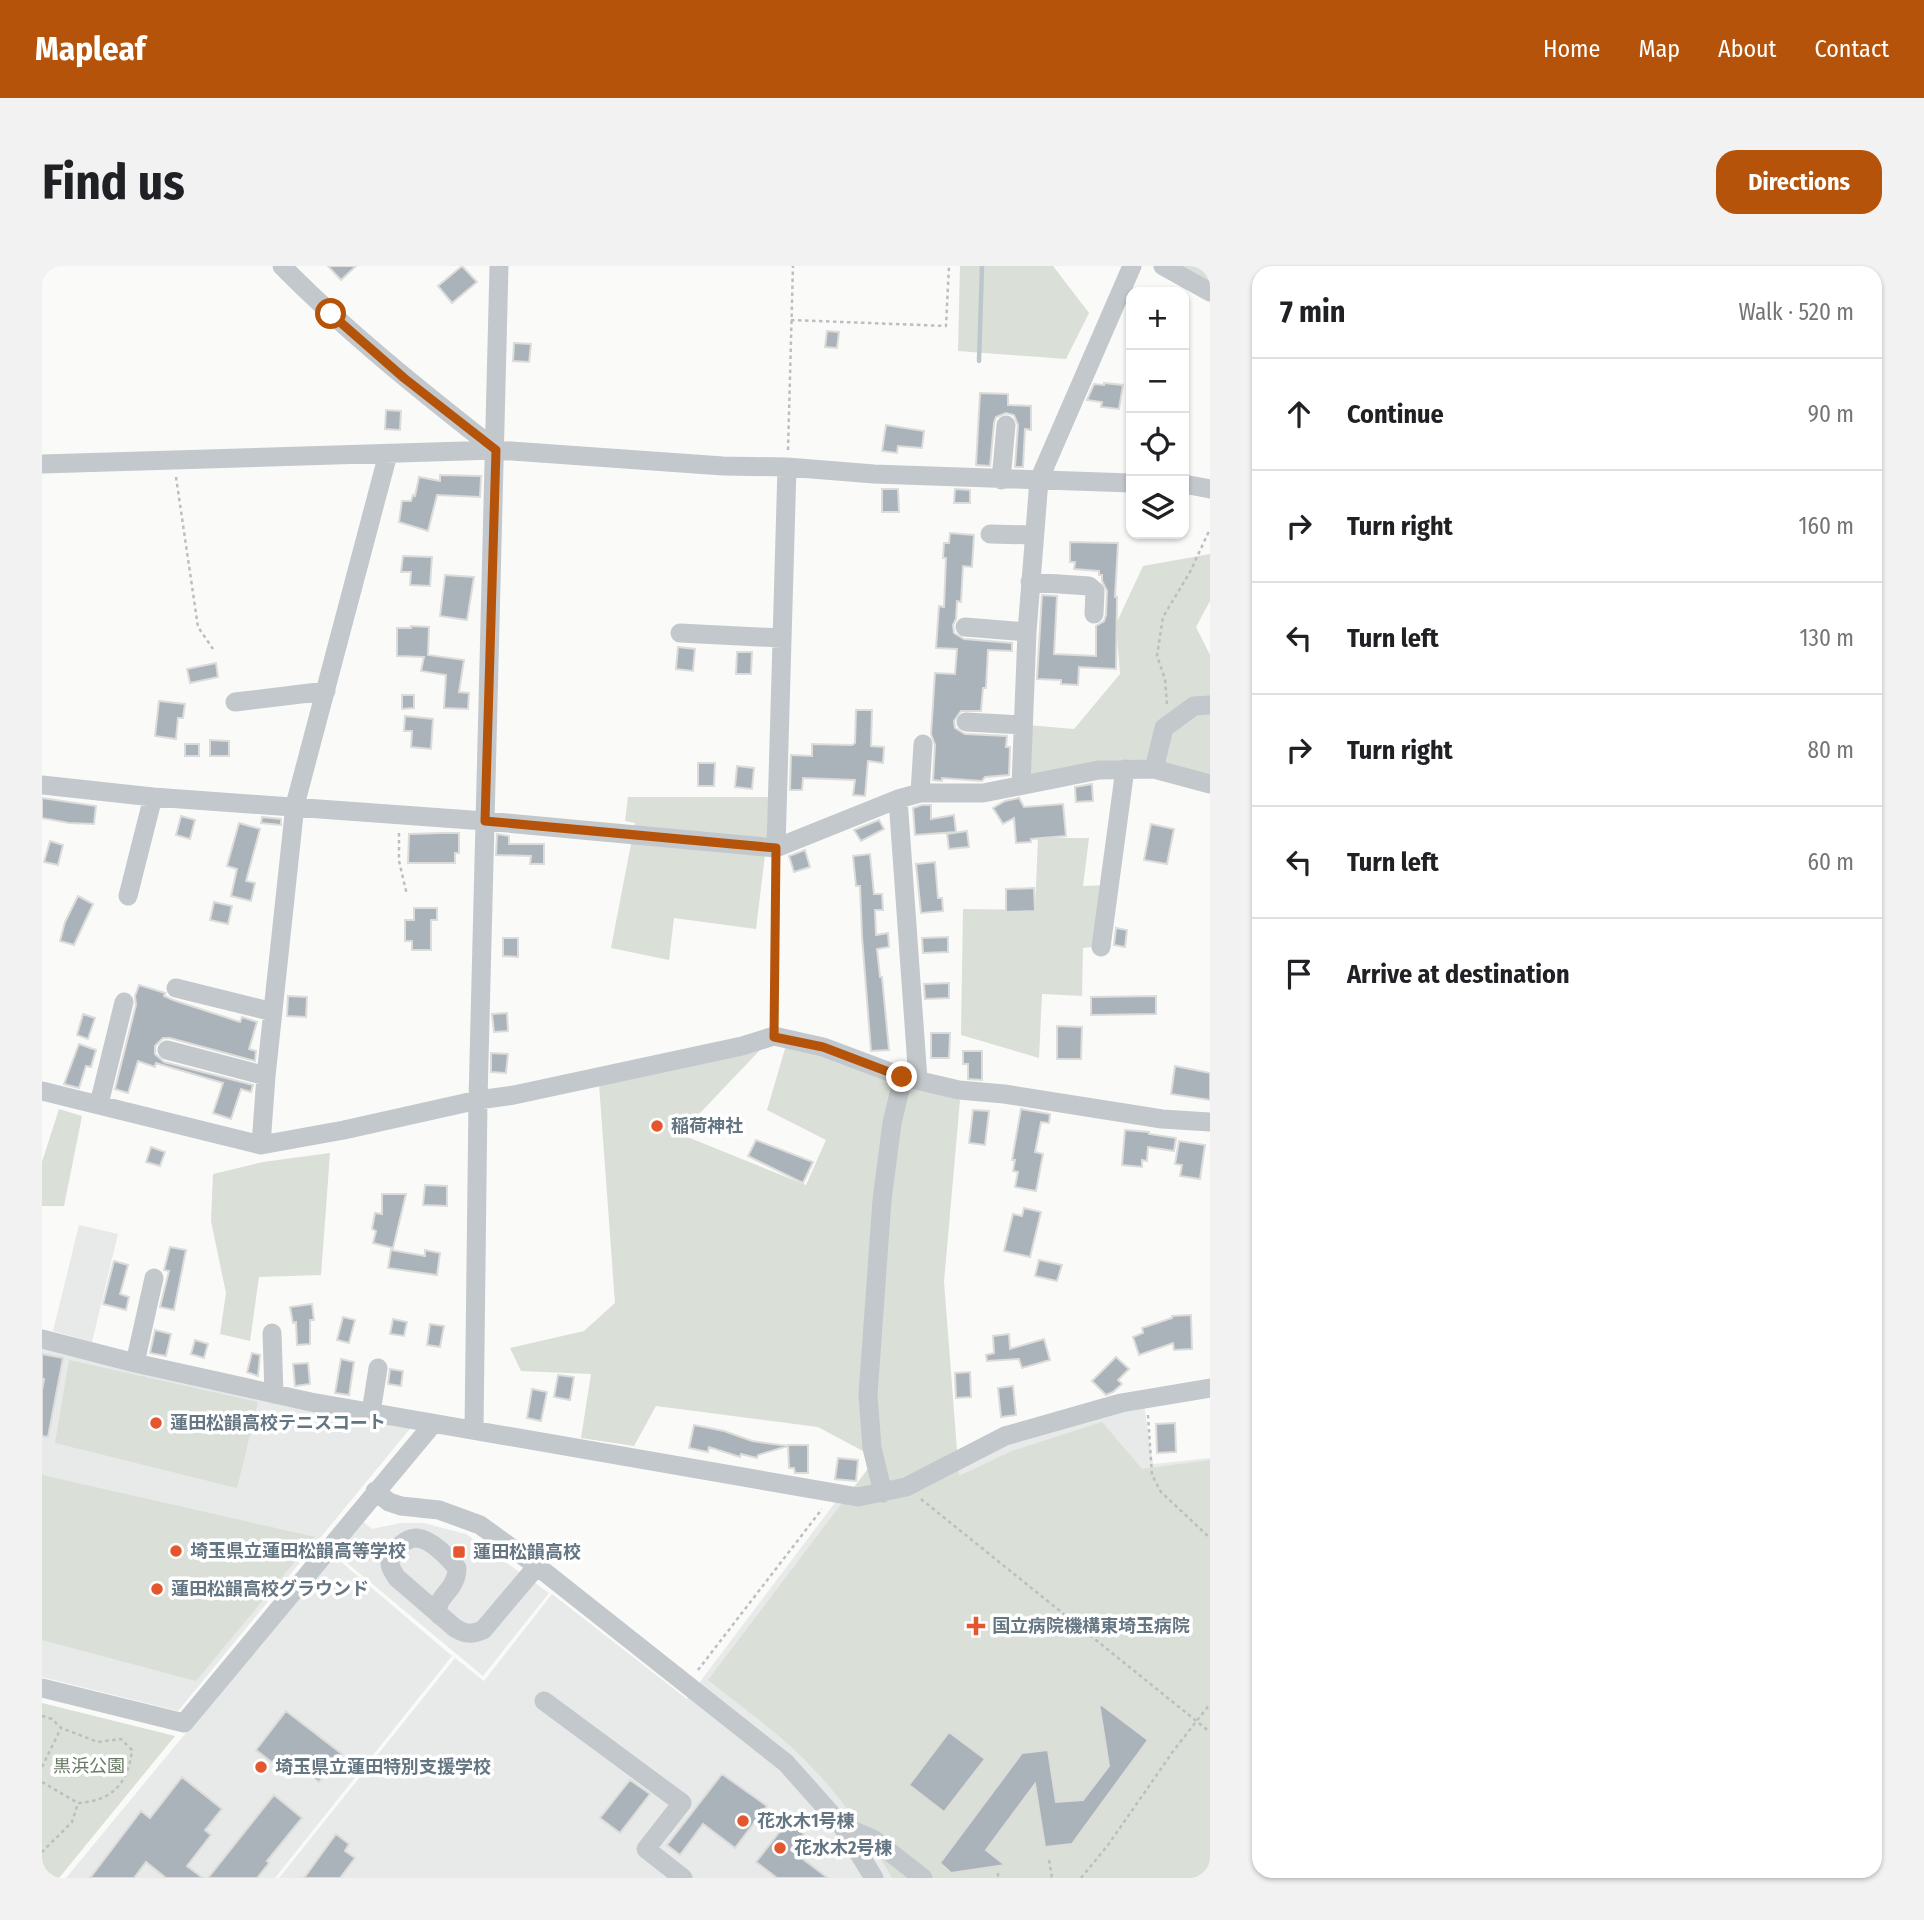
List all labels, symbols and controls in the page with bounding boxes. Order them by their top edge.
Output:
text: Mapleaf [35,29,146,69]
text: Home [1543,35,1600,63]
text: Map [1638,35,1680,63]
text: About [1718,35,1776,63]
text: Contact [1814,35,1889,63]
button: Directions [1716,150,1882,214]
text: Find us [42,153,185,212]
map controls [1126,287,1189,539]
button: + [1126,287,1189,350]
text: 7 min [1280,294,1345,330]
route start [315,298,346,329]
text: Walk · 520 m [1738,298,1854,326]
button: − [1126,350,1189,413]
icon: ahead [1280,395,1318,433]
text: Continue [1347,399,1444,430]
text: 90 m [1808,400,1854,428]
button: locate [1126,413,1189,476]
button: layers [1126,476,1189,539]
icon: right [1280,507,1318,545]
text: Turn right [1347,511,1453,542]
text: 160 m [1799,512,1854,540]
icon: left [1280,619,1318,657]
text: Turn left [1347,623,1439,654]
text: 130 m [1800,624,1854,652]
icon: right [1280,731,1318,769]
text: Turn right [1347,735,1453,766]
text: 80 m [1807,736,1854,764]
icon: left [1280,843,1318,881]
text: Turn left [1347,847,1439,878]
text: 60 m [1808,848,1854,876]
icon: arrive [1280,955,1318,993]
text: Arrive at destination [1347,959,1570,990]
route end [886,1061,917,1092]
place label: 稲荷神社 [671,1115,743,1137]
marker: 稲荷神社 [649,1118,665,1134]
place label: 蓮田松韻高校テニスコート [170,1412,386,1434]
marker: 蓮田松韻高校テニスコート [148,1415,164,1431]
place label: 埼玉県立蓮田松韻高等学校 [190,1540,406,1562]
place label: 蓮田松韻高校 [473,1541,581,1563]
marker: 埼玉県立蓮田松韻高等学校 [168,1543,184,1559]
marker: 蓮田松韻高校 [451,1544,467,1560]
place label: 蓮田松韻高校グラウンド [171,1578,369,1600]
marker: 蓮田松韻高校グラウンド [149,1581,165,1597]
place label: 国立病院機構東埼玉病院 [992,1615,1190,1637]
marker: 国立病院機構東埼玉病院 [966,1616,986,1636]
park label: 黒浜公園 [53,1755,125,1777]
place label: 埼玉県立蓮田特別支援学校 [275,1756,491,1778]
marker: 埼玉県立蓮田特別支援学校 [253,1759,269,1775]
place label: 花水木1号棟 [757,1810,855,1832]
marker: 花水木1号棟 [735,1813,751,1829]
place label: 花水木2号棟 [794,1837,892,1859]
marker: 花水木2号棟 [772,1840,788,1856]

